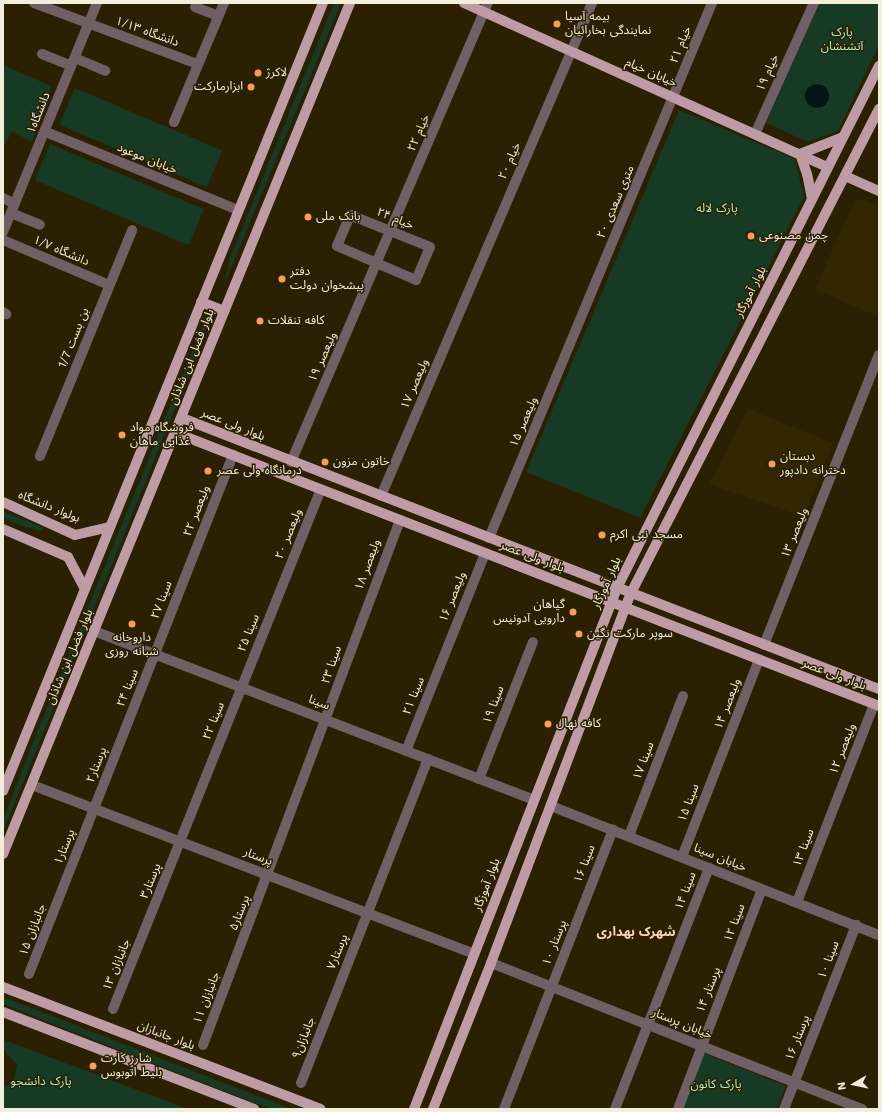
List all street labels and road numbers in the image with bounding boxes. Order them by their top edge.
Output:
street label: دانشگاه ۱/۱۳ [113,14,181,50]
street label: خیام ۲۱ [667,24,695,66]
street label: خیام ۱۹ [754,52,782,94]
street label: خیابان خیام [623,55,679,91]
street label: دانشگاه۱ [24,90,54,136]
street label: خیام ۲۲ [405,112,433,154]
street label: خیابان موعود [115,140,179,178]
street label: خیام ۲۰ [496,140,524,182]
street label: ۲۰ متری سعدی [594,163,638,241]
street label: خیام ۲۴ [374,205,416,233]
street label: دانشگاه ۱/۷ [31,233,91,269]
street label: بلوار آموزگار [732,264,770,320]
street label: بن بست 1/7 [55,306,93,370]
street label: بلوار فضل ابن شاذان [166,307,218,407]
street label: ولیعصر ۱۹ [306,330,340,384]
street label: ولیعصر ۱۷ [398,357,432,411]
street label: ولیعصر ۱۵ [507,395,541,449]
street label: بلوار ولی عصر [199,406,267,444]
street label: ولیعصر ۲۲ [181,484,213,538]
street label: بولوار دانشگاه [16,488,82,526]
street label: ولیعصر ۱۳ [778,506,812,560]
street label: ولیعصر ۲۰ [272,507,306,561]
street label: ولیعصر ۱۸ [352,538,384,592]
street label: بلوار ولی عصر [498,538,566,576]
street label: بلوار آموزگار [589,555,625,611]
street label: ولیعصر ۱۶ [436,570,470,624]
street label: سینا ۲۷ [148,579,176,621]
street label: بلوار فضل ابن شاذان [43,607,97,707]
street label: سینا ۲۵ [235,612,263,654]
street label: سینا ۲۳ [319,644,345,686]
street label: بلوار ولی عصر [800,656,868,694]
street label: سینا ۲۴ [114,667,142,709]
street label: سینا ۲۱ [400,675,428,717]
street label: ولیعصر ۱۴ [712,677,744,731]
street label: سینا ۱۹ [480,684,508,726]
street label: سینا [306,692,332,714]
street label: سینا ۲۲ [200,700,228,742]
street label: ولیعصر ۱۲ [827,722,859,776]
street label: سینا ۱۷ [630,740,658,782]
street label: پرستار۲ [84,745,110,785]
street label: سینا ۱۵ [675,782,703,824]
street label: پرستار۱ [51,827,79,867]
street label: سینا ۱۳ [790,827,818,869]
street label: خیابان سینا [692,841,748,875]
street label: سینا ۱۶ [571,843,599,885]
street label: پرستار [242,845,274,869]
street label: بلوار آموزگار [470,857,504,913]
street label: پرستار۳ [137,861,165,901]
street label: سینا ۱۴ [672,870,700,912]
street label: پرستار۵ [227,893,253,933]
street label: جانبازان ۱۵ [17,902,49,958]
street label: سینا ۱۲ [721,902,749,944]
street label: پرستار ۱۰ [540,918,570,968]
street label: پرستار۷ [324,932,352,972]
street label: جانبازان ۱۳ [100,937,134,993]
street label: سینا ۱۰ [815,939,843,981]
street label: پرستار ۱۴ [694,965,724,1015]
street label: جانبازان ۱۱ [191,970,223,1026]
street label: خیابان پرستار [650,1005,714,1043]
street label: پرستار ۱۶ [783,1013,813,1063]
street label: جانبازان۹ [289,1015,319,1061]
street label: بلوار جانبازان [135,1018,197,1054]

